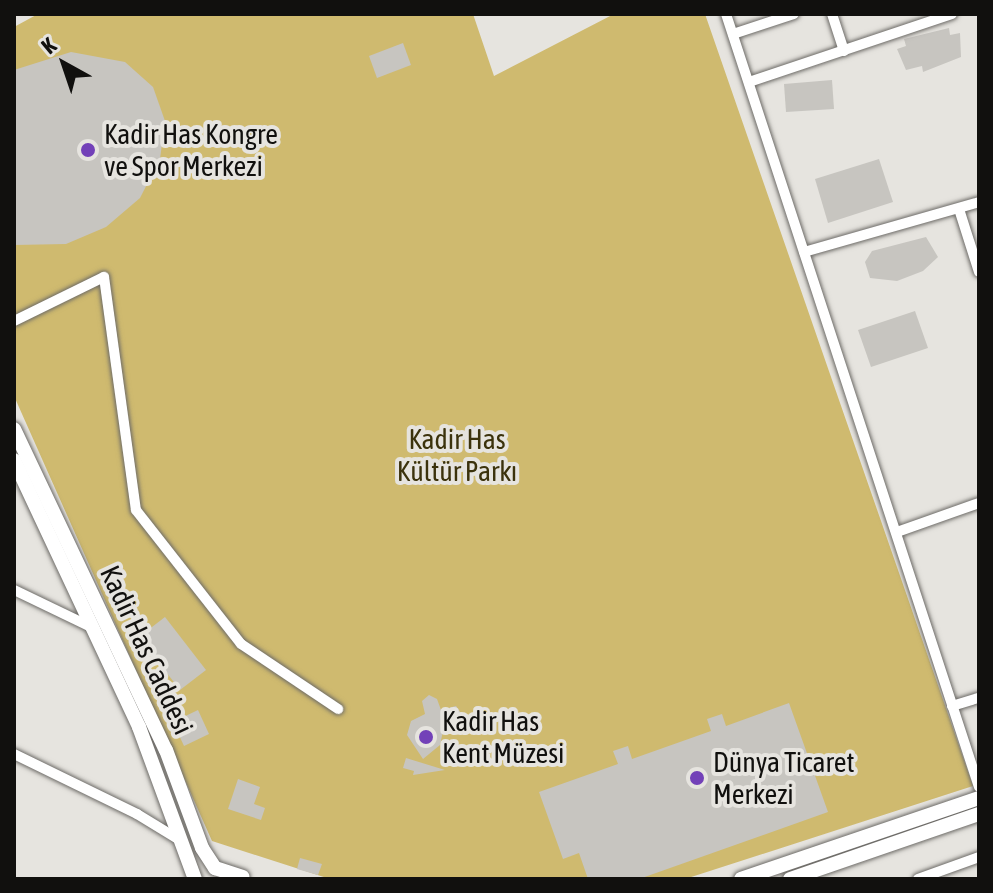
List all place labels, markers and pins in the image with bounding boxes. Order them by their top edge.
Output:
place label: Kadir Has Kongre ve Spor Merkezi [104,117,278,183]
marker: Kadir Has Kongre ve Spor Merkezi [79,141,97,159]
place label: Kadir Has Kent Müzesi [442,704,564,770]
marker: Kadir Has Kent Müzesi [417,728,435,746]
place label: Dünya Ticaret Merkezi [713,745,854,811]
marker: Dünya Ticaret Merkezi [688,769,706,787]

